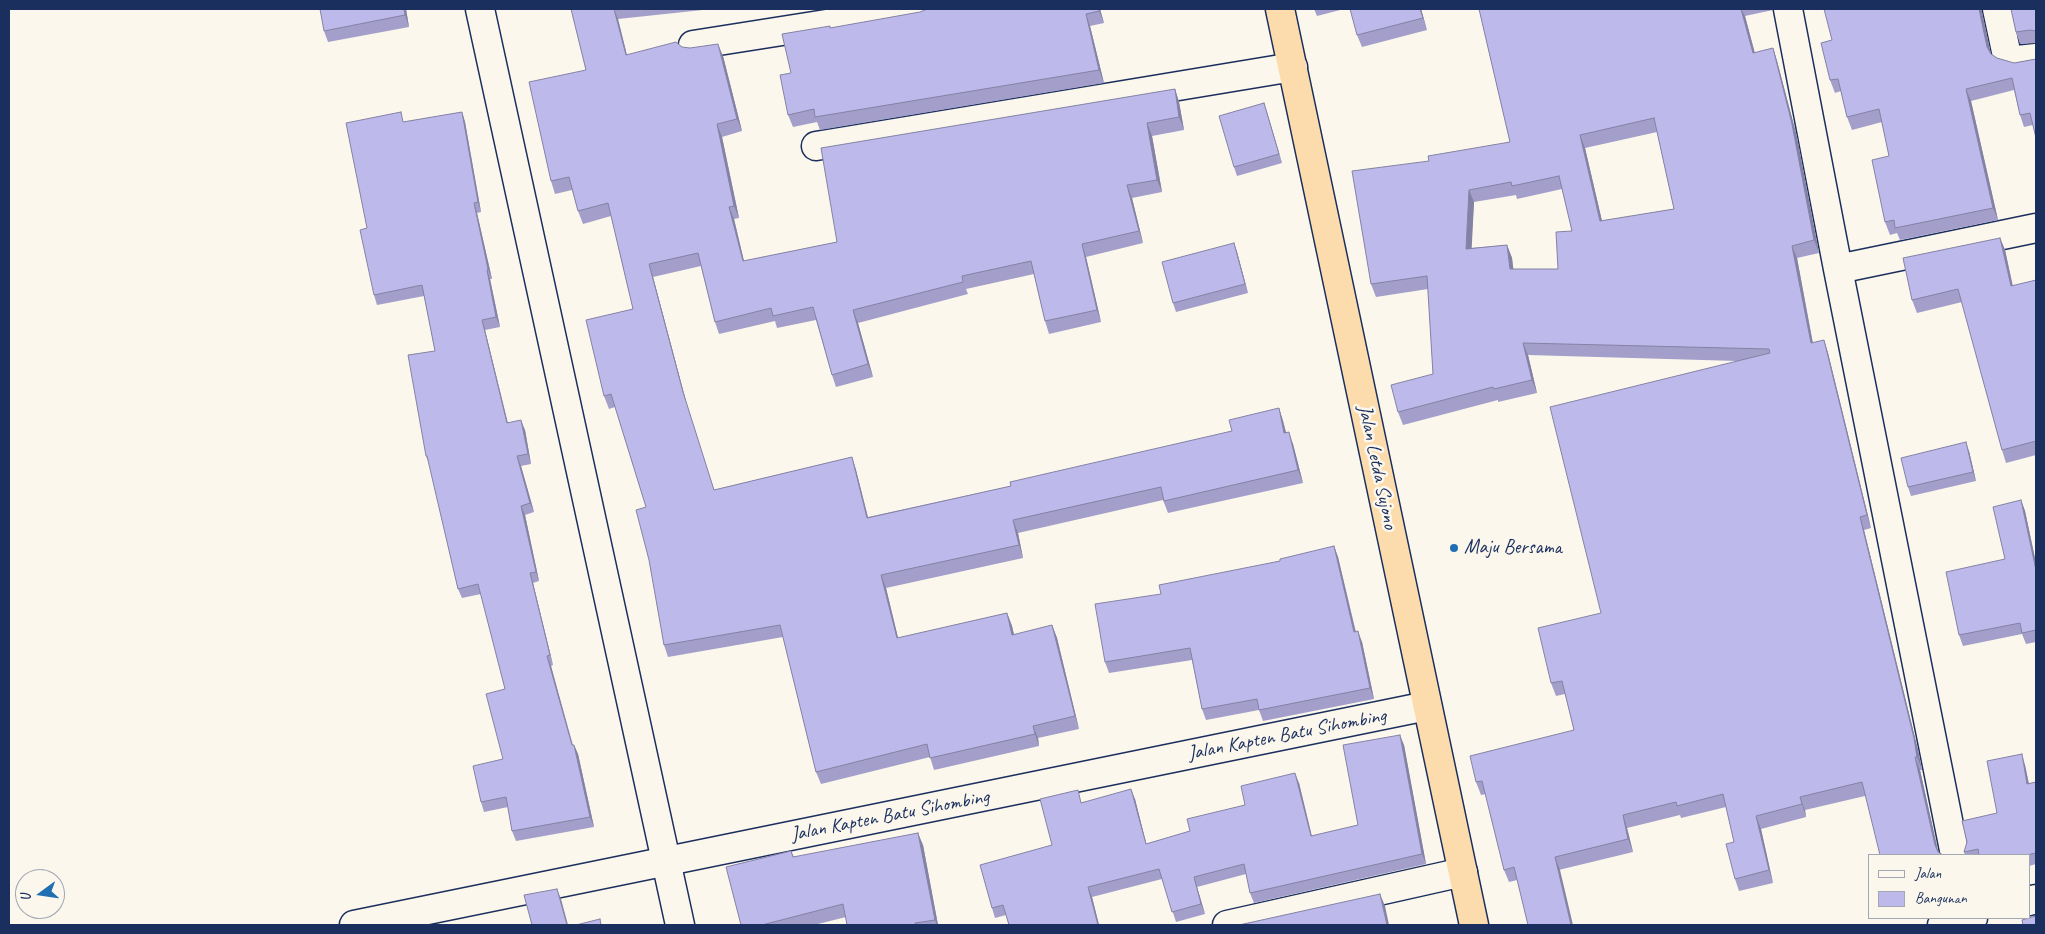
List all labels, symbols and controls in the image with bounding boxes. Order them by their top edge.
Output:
street label: Jalan Letda Sujono [1352,403,1402,531]
place label: Maju Bersama [1464,536,1562,560]
marker: Maju Bersama [1448,542,1460,554]
street label: Jalan Kapten Batu Sihombing [1186,704,1388,766]
street label: Jalan Kapten Batu Sihombing [789,785,991,847]
legend [1868,854,2030,919]
text: Jalan [1915,864,1941,883]
north arrow [15,869,65,919]
text: Bangunan [1915,889,1967,908]
text: U [17,892,35,903]

